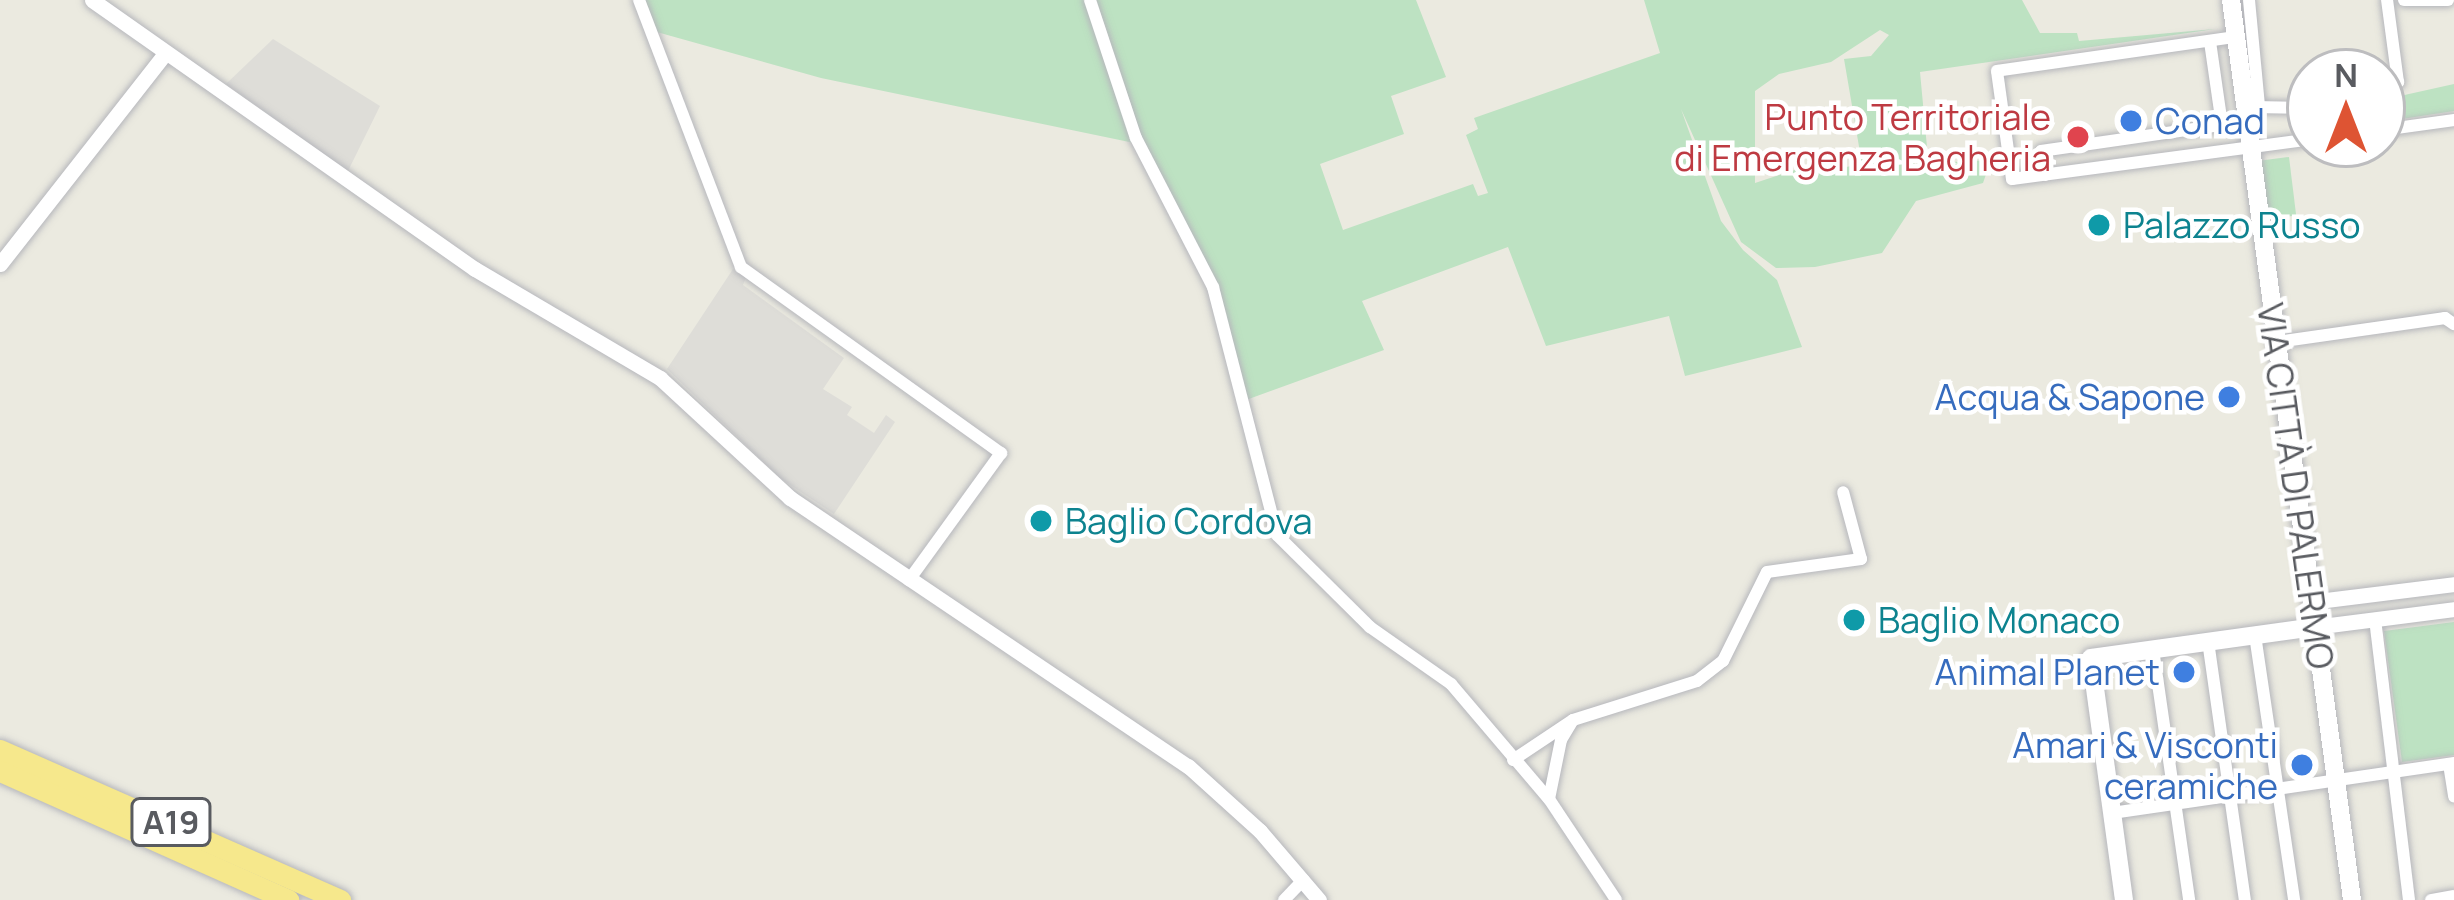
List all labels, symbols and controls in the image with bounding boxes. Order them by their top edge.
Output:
north arrow [2286,48,2406,168]
text: N [2334,52,2358,97]
place label: Punto Territoriale di Emergenza Bagheria [1674,94,2051,179]
place label: Conad [2155,99,2265,143]
marker: Conad [2118,108,2144,134]
marker: Punto Territoriale di Emergenza Bagheria [2062,121,2094,153]
place label: Palazzo Russo [2123,203,2361,247]
marker: Palazzo Russo [2086,212,2112,238]
street label: VIA CITTÀ DI PALERMO [2249,300,2343,672]
place label: Acqua & Sapone [1935,375,2205,419]
marker: Acqua & Sapone [2216,384,2242,410]
place label: Baglio Cordova [1065,499,1312,543]
marker: Baglio Cordova [1028,508,1054,534]
place label: Baglio Monaco [1878,598,2120,642]
marker: Baglio Monaco [1841,607,1867,633]
place label: Animal Planet [1934,650,2160,694]
marker: Animal Planet [2171,659,2197,685]
place label: Amari & Visconti ceramiche [2012,722,2278,807]
marker: Amari & Visconti ceramiche [2289,752,2315,778]
road number: A19 [129,795,213,849]

